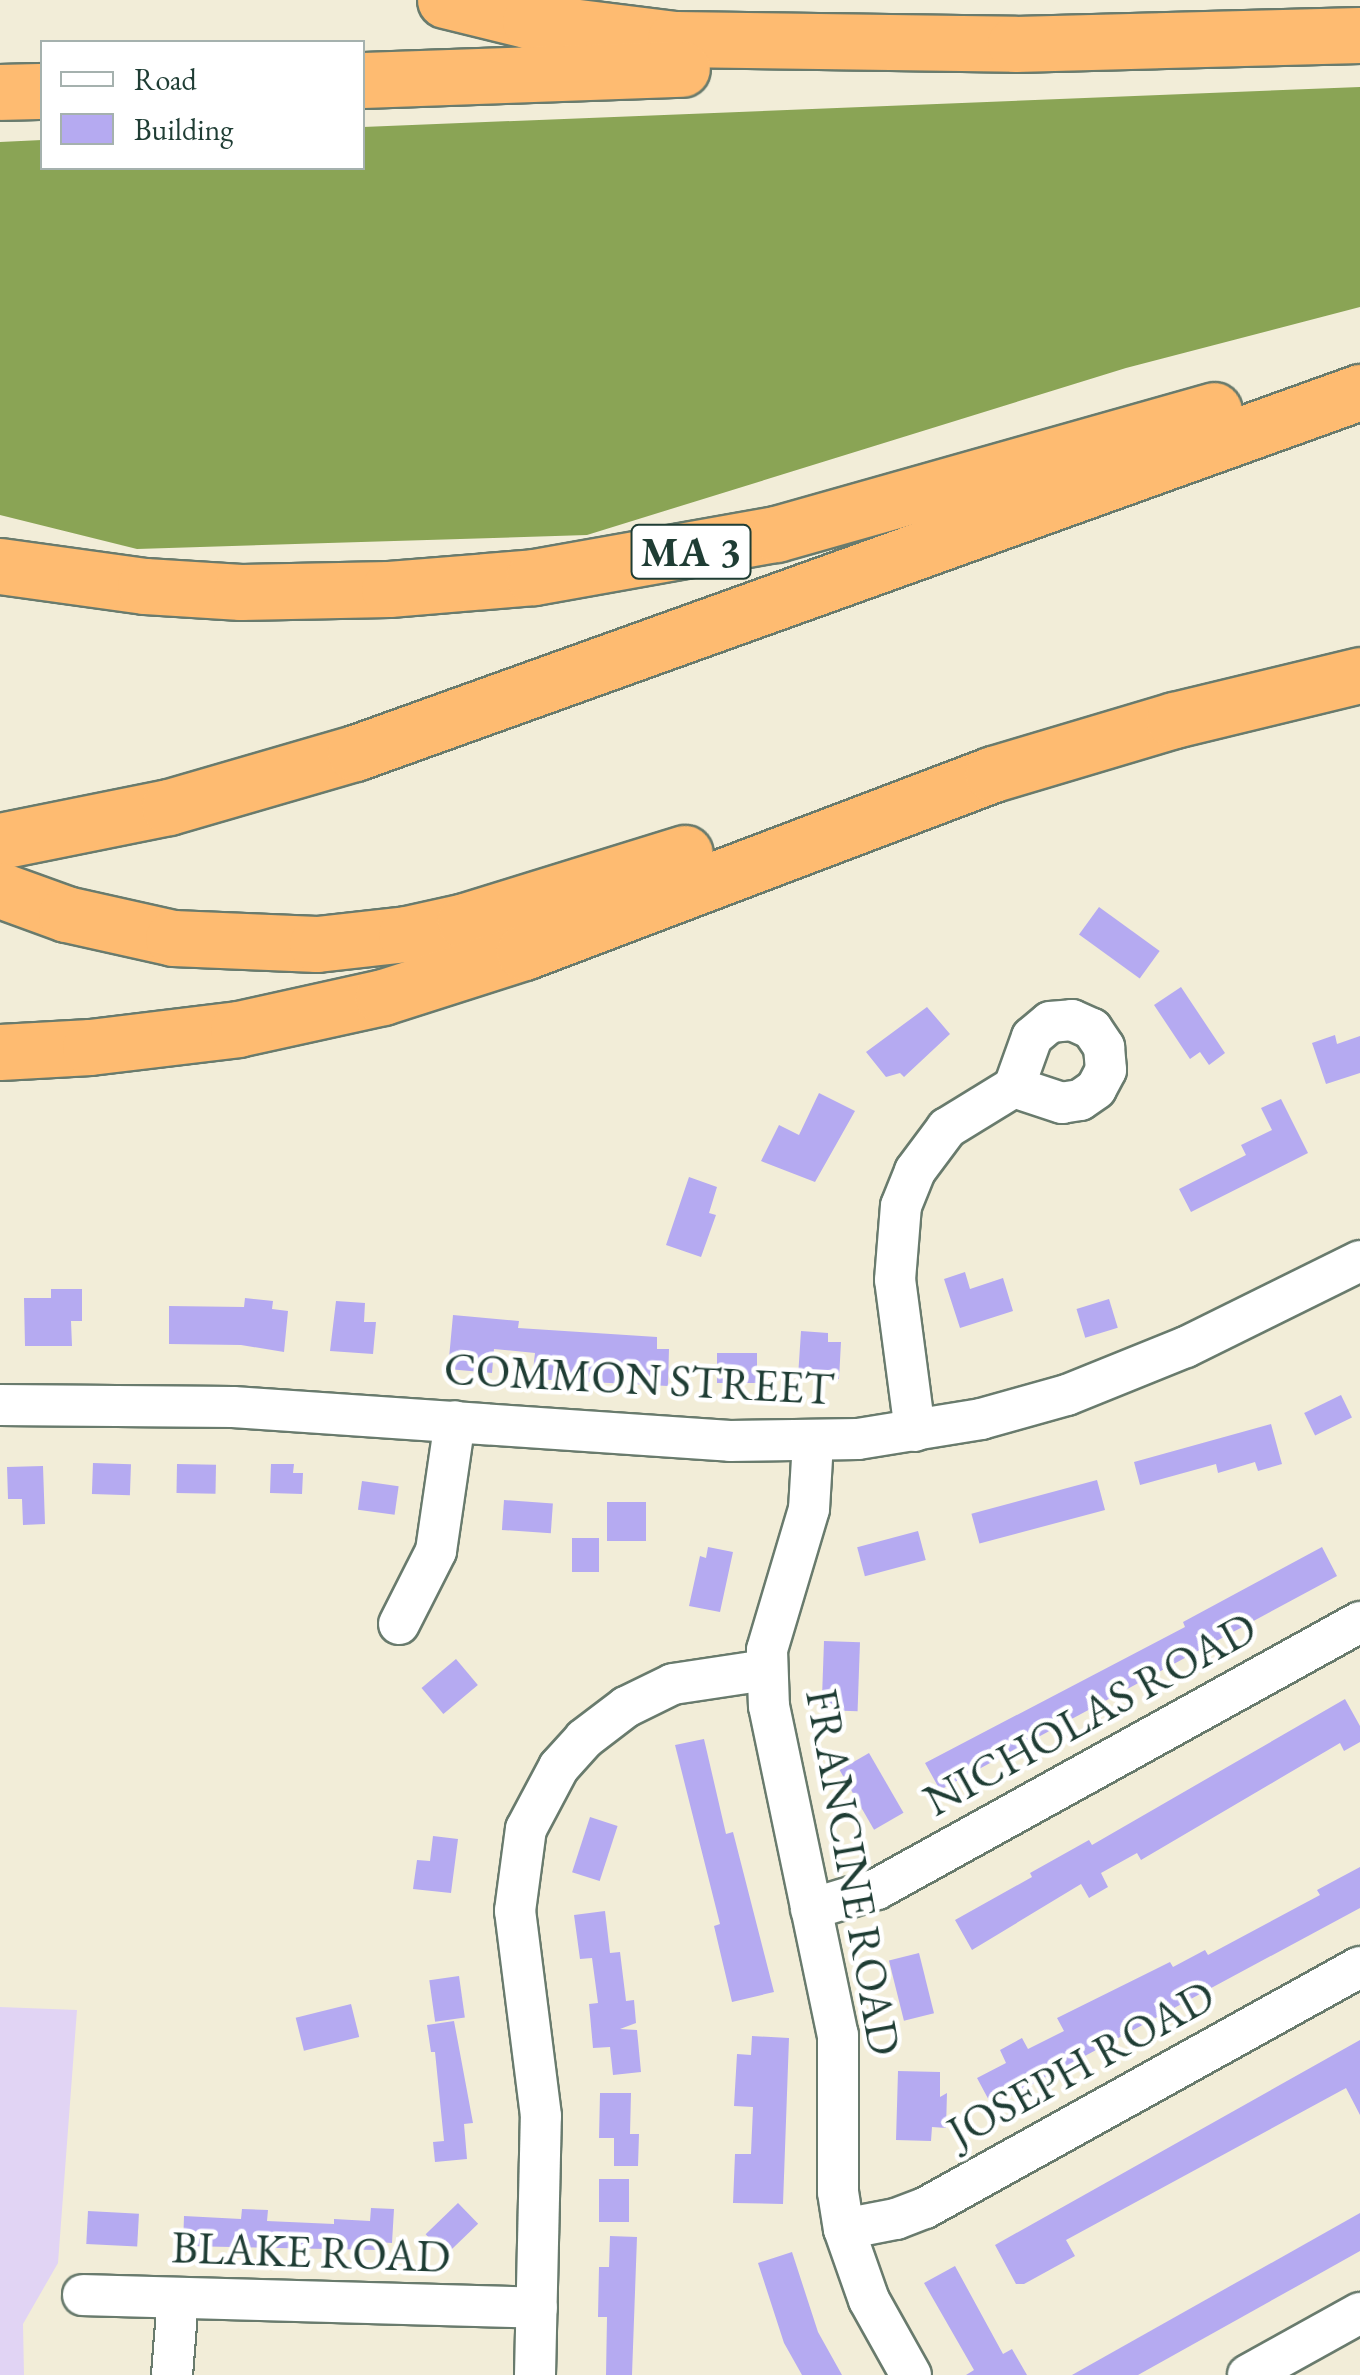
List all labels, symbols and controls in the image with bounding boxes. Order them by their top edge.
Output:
legend [40,40,365,170]
text: Road [134,60,197,99]
text: Building [134,110,233,149]
road number: MA 3 [628,515,754,589]
street label: COMMON STREET [443,1342,835,1416]
street label: NICHOLAS ROAD [915,1600,1265,1828]
street label: FRANCINE ROAD [794,1685,912,2059]
street label: JOSEPH ROAD [938,1969,1224,2159]
street label: BLAKE ROAD [171,2220,451,2284]

